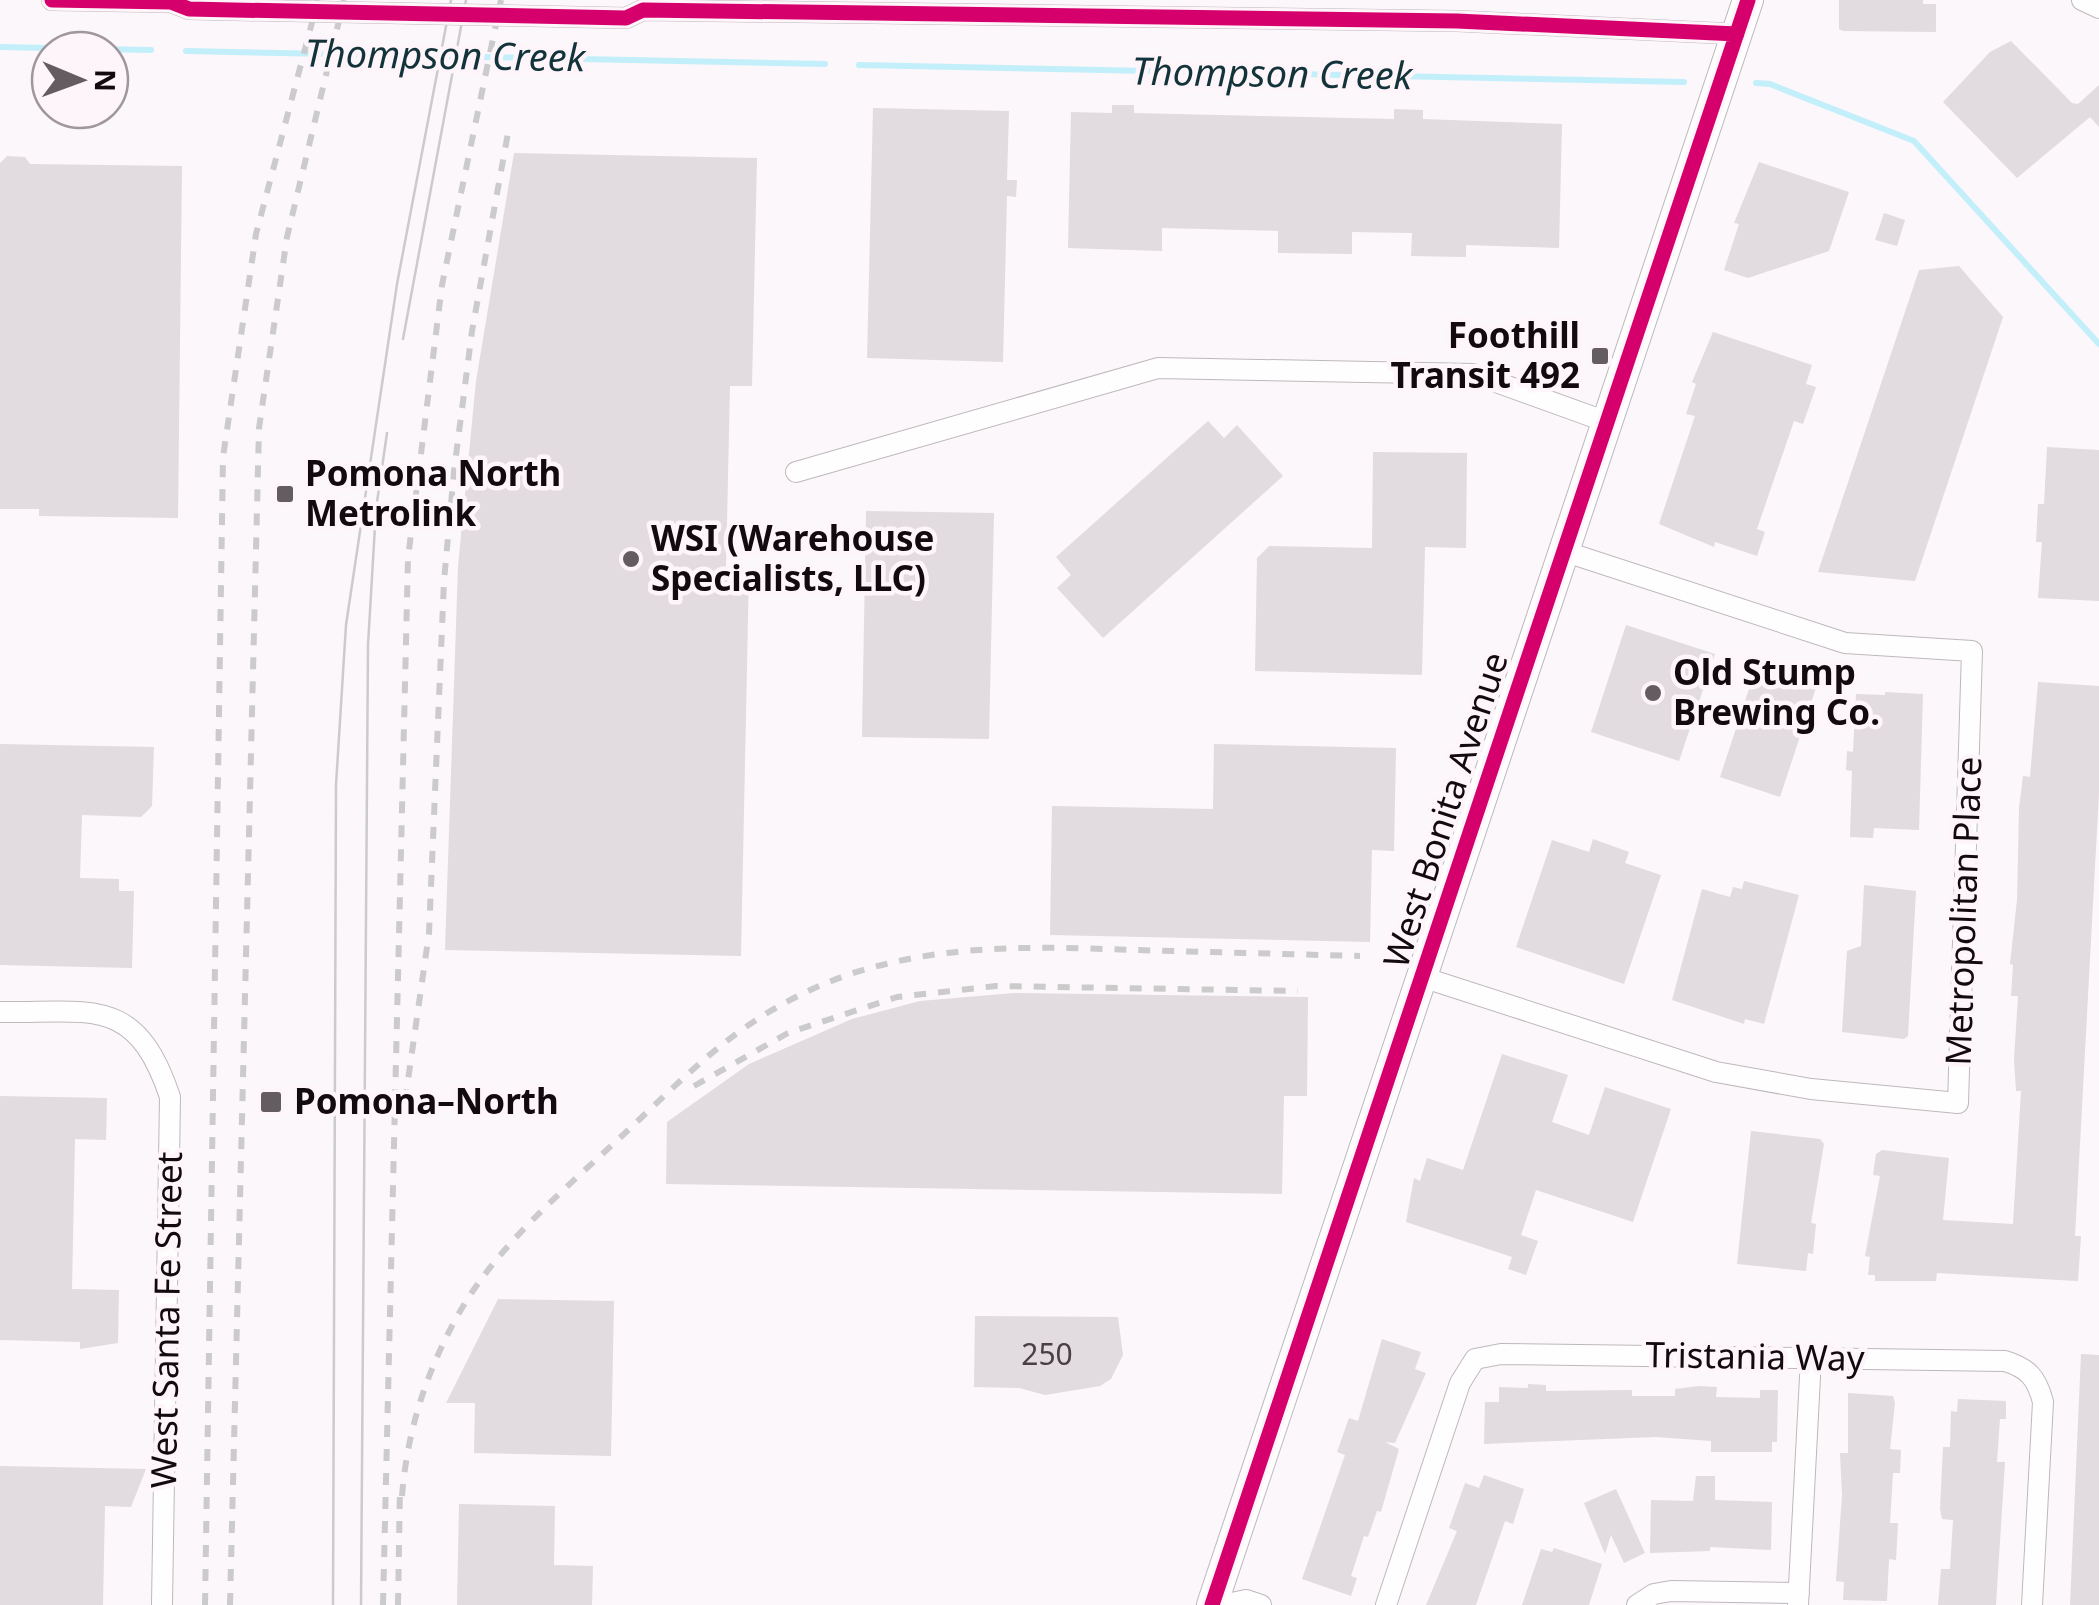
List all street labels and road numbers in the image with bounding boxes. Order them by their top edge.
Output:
street label: West Bonita Avenue [1371,646,1518,973]
street label: Metropolitan Place [1934,756,1991,1066]
street label: West Santa Fe Street [139,1151,192,1489]
street label: Tristania Way [1645,1330,1865,1381]

